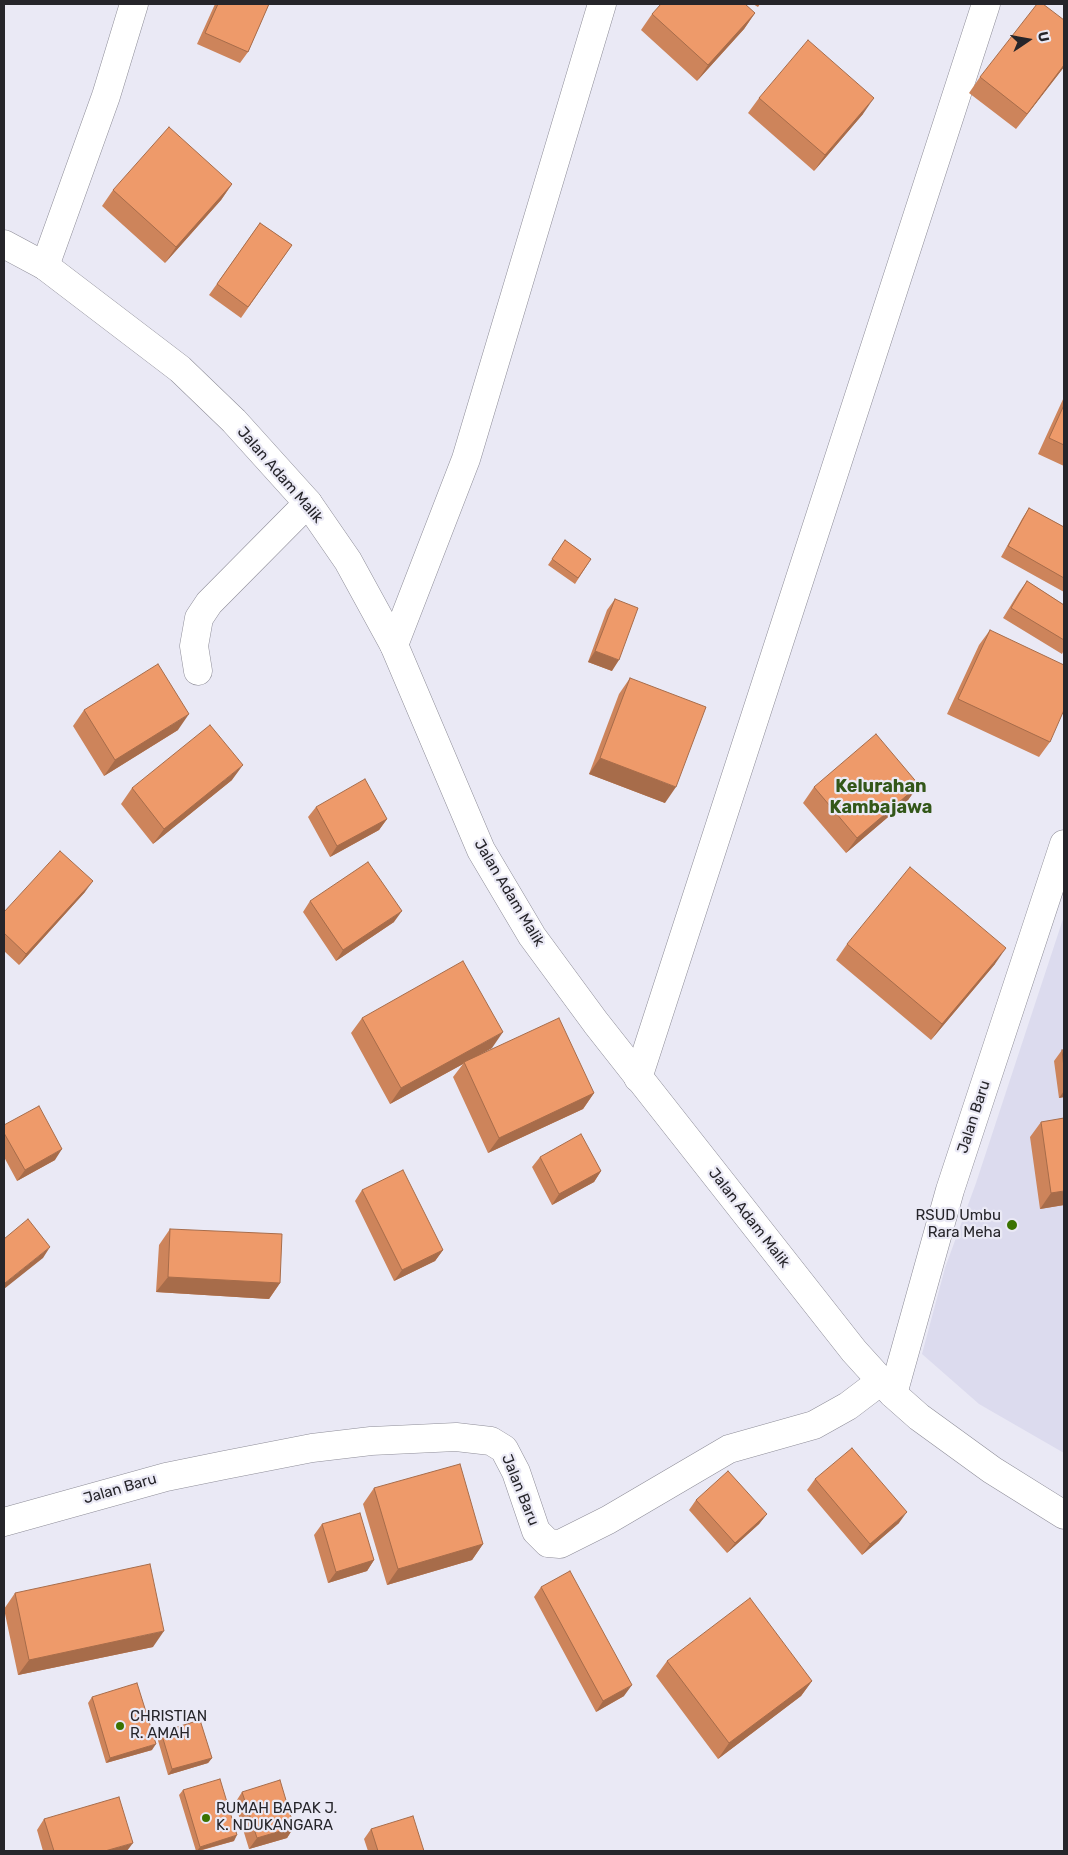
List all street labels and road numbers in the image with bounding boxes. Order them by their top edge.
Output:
street label: Jalan Adam Malik [233,423,327,527]
street label: Jalan Adam Malik [470,836,548,950]
street label: Jalan Baru [954,1078,994,1156]
street label: Jalan Adam Malik [704,1164,794,1272]
street label: Jalan Baru [498,1452,542,1528]
street label: Jalan Baru [81,1470,159,1508]

